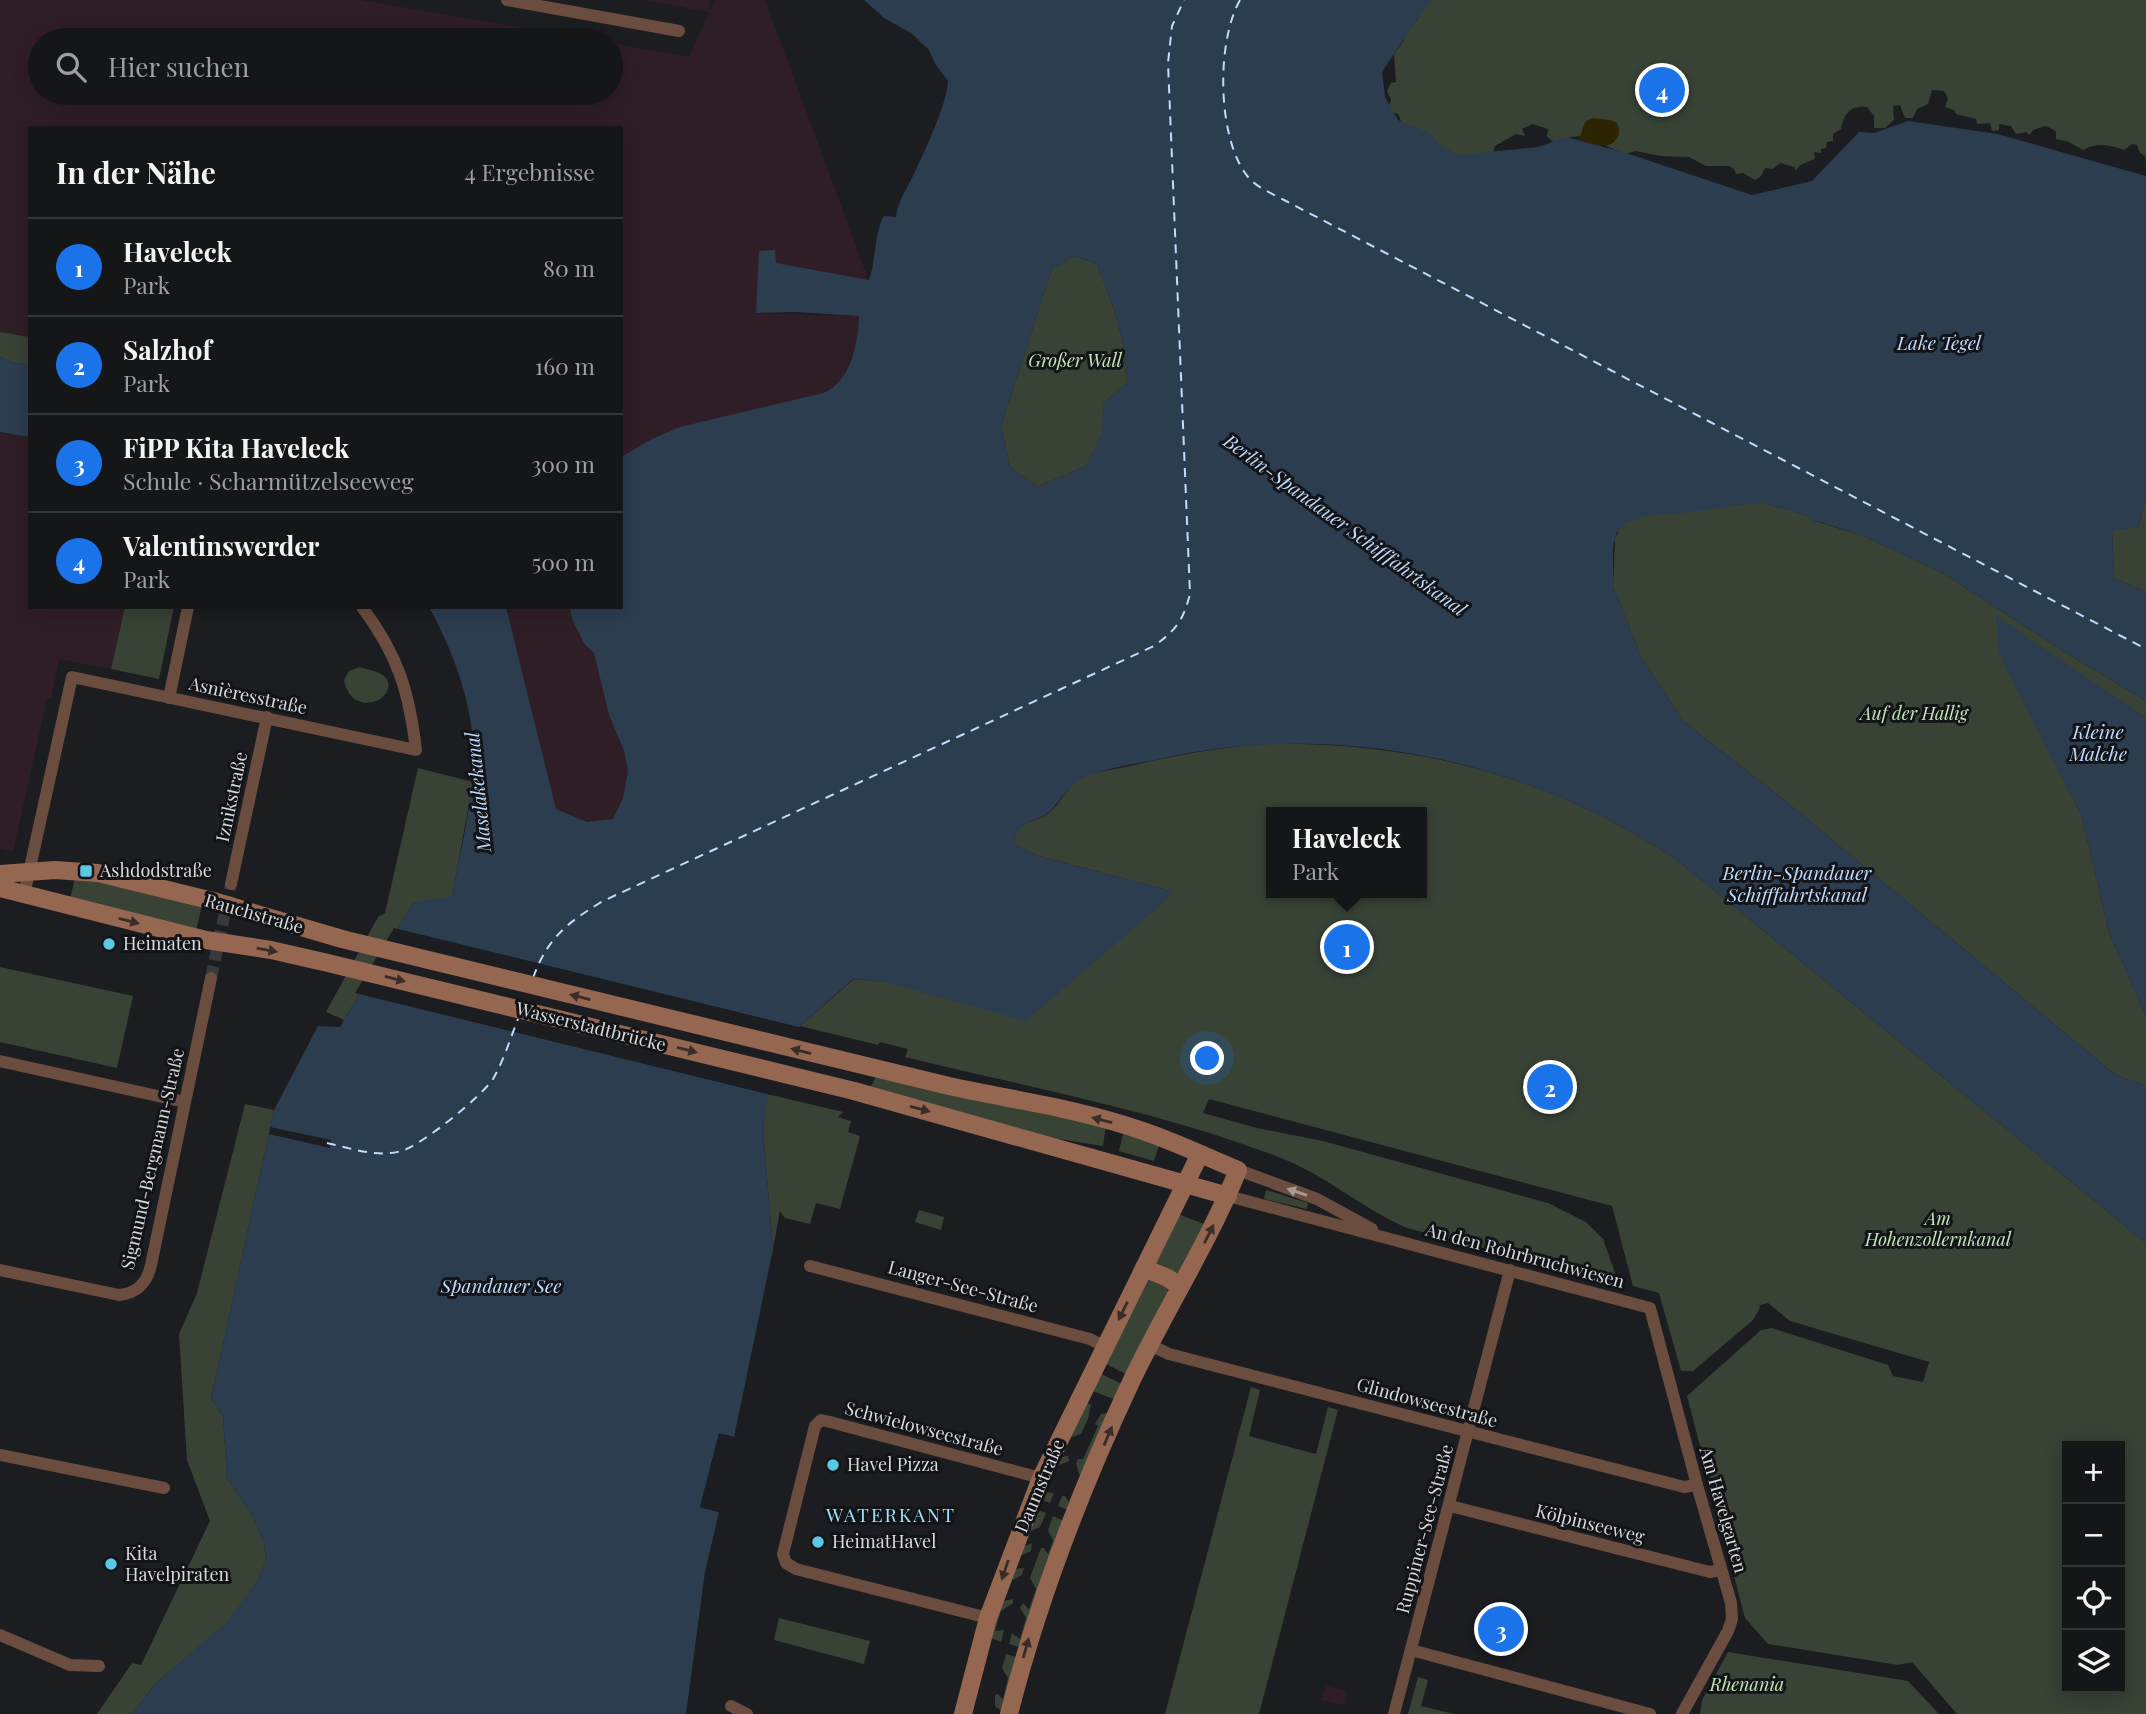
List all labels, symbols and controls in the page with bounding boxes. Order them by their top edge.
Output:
search box [28,28,623,105]
icon: search [52,48,90,86]
text: Hier suchen [108,49,249,84]
pin: 4 [1639,64,1685,116]
text: In der Nähe [56,152,216,192]
text: 4 Ergebnisse [464,156,595,187]
text: Haveleck [123,234,232,269]
text: 1 [75,252,83,283]
text: 80 m [543,252,595,283]
text: Park [123,269,170,300]
water label: Lake Tegel [1896,329,1982,355]
text: Salzhof [123,332,212,367]
park label: Großer Wall [1028,348,1123,372]
text: 2 [73,350,85,381]
text: 160 m [535,350,595,381]
text: Park [123,367,170,398]
water label: Berlin-Spandauer Schifffahrtskanal [1218,427,1473,621]
text: FiPP Kita Haveleck [123,430,349,465]
text: 3 [73,448,85,479]
text: 300 m [531,448,595,479]
text: Schule · Scharmützelseeweg [123,465,414,496]
text: Valentinswerder [123,528,319,563]
text: 4 [73,546,85,577]
text: 500 m [532,546,595,577]
text: Park [123,563,170,594]
street label: Asnièresstraße [186,671,310,719]
park label: Auf der Hallig [1858,701,1970,725]
water label: Kleine Malche [2068,718,2127,766]
water label: Maselakekanal [458,730,496,854]
street label: Iznikstraße [210,749,252,844]
popup [1266,807,1427,898]
text: Haveleck [1292,820,1401,855]
text: Park [1292,855,1339,886]
place label: Ashdodstraße [99,858,212,882]
water label: Berlin-Spandauer Schifffahrtskanal [1722,859,1872,907]
marker: Ashdodstraße [78,863,94,879]
street label: Rauchstraße [202,888,306,939]
one-way arrow [118,916,140,927]
pin: 1 [1324,921,1370,973]
place label: Heimaten [123,931,202,955]
marker: Heimaten [101,936,117,952]
one-way arrow [256,945,278,956]
one-way arrow [384,974,406,985]
one-way arrow [569,991,591,1002]
street label: Wasserstadtbrücke [513,996,669,1056]
your location [1190,1041,1224,1075]
one-way arrow [676,1045,698,1056]
one-way arrow [790,1045,812,1056]
street label: Sigmund-Bergmann-Straße [115,1046,189,1272]
pin: 2 [1527,1061,1573,1113]
one-way arrow [909,1104,931,1115]
one-way arrow [1091,1114,1113,1125]
one-way arrow [1286,1186,1307,1197]
park label: Am Hohenzollernkanal [1864,1206,2012,1251]
street label: An den Rohrbruchwiesen [1422,1217,1628,1293]
one-way arrow [1203,1224,1214,1244]
street label: Langer-See-Straße [885,1254,1041,1318]
water label: Spandauer See [440,1272,561,1298]
one-way arrow [1117,1300,1129,1321]
street label: Glindowseestraße [1354,1372,1500,1432]
street label: Schwielowseestraße [842,1395,1006,1461]
one-way arrow [1102,1425,1113,1446]
street label: Daumstraße [1009,1435,1070,1536]
street label: Ruppiner-See-Straße [1390,1441,1458,1616]
map controls [2062,1441,2125,1693]
button: + [2062,1441,2125,1504]
street label: Am Havelgarten [1694,1443,1753,1576]
place label: Havel Pizza [847,1452,939,1476]
marker: Havel Pizza [825,1457,841,1473]
street label: Kölpinseeweg [1533,1498,1648,1548]
district label: WATERKANT [825,1501,956,1527]
button: − [2062,1504,2125,1567]
place label: HeimatHavel [832,1529,936,1553]
marker: HeimatHavel [810,1534,826,1550]
place label: Kita Havelpiraten [125,1541,229,1586]
marker: Kita Havelpiraten [103,1556,119,1572]
one-way arrow [999,1560,1010,1581]
button: locate [2062,1567,2125,1630]
pin: 3 [1478,1603,1524,1655]
button: layers [2062,1630,2125,1693]
one-way arrow [1022,1637,1032,1658]
park label: Rhenania [1709,1672,1784,1696]

